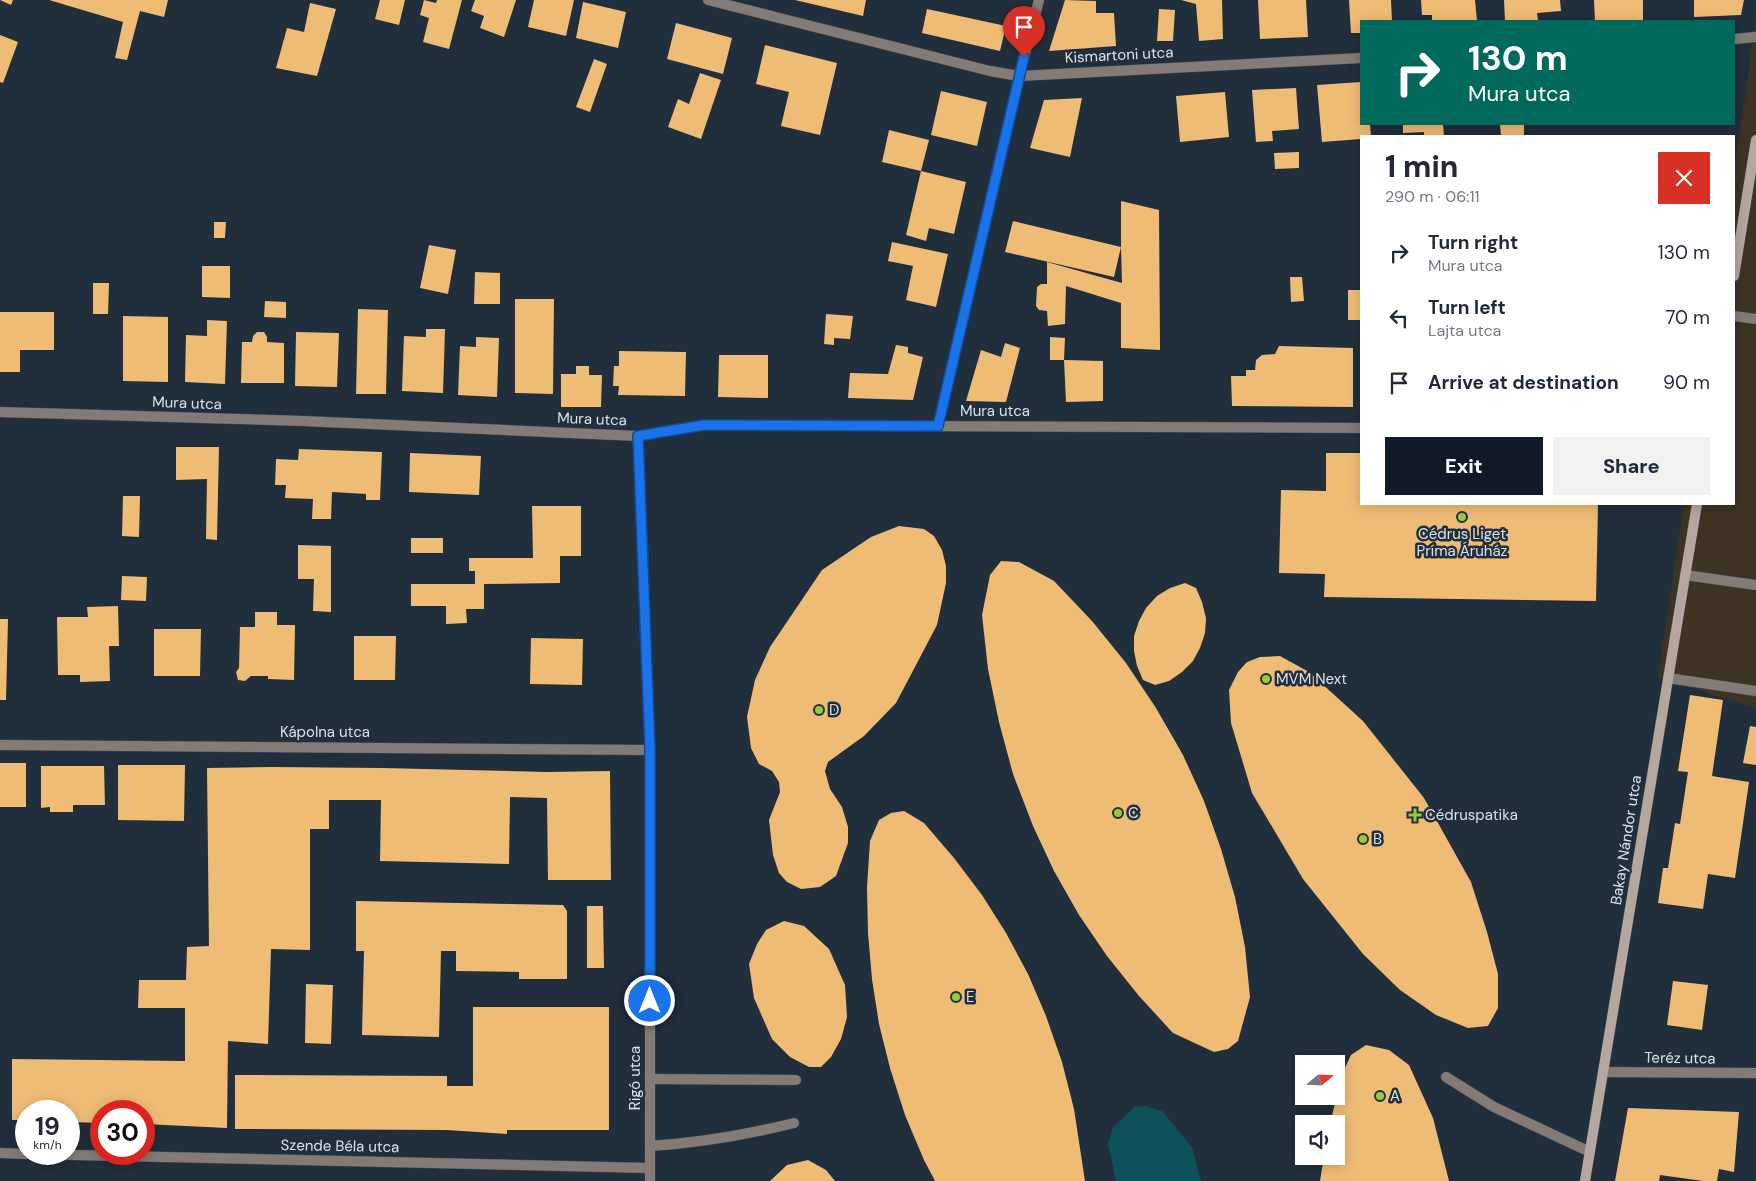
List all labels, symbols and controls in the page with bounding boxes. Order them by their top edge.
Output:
pin [1003,6,1045,57]
icon: arrive [1010,13,1038,41]
text: 130 m [1468,35,1568,81]
icon: right [1385,40,1450,105]
street label: Kismartoni utca [1064,42,1174,68]
text: Mura utca [1468,79,1571,108]
text: 1 min [1385,147,1458,186]
button: close [1658,152,1710,204]
text: 290 m · 06:11 [1385,186,1479,207]
text: Turn right [1428,230,1518,255]
icon: right [1385,239,1413,267]
text: 130 m [1658,240,1710,265]
text: Mura utca [1428,255,1503,276]
text: Turn left [1428,295,1506,320]
icon: left [1385,304,1413,332]
text: 70 m [1665,305,1710,330]
text: Lajta utca [1428,320,1501,341]
icon: arrive [1385,369,1413,397]
text: Arrive at destination [1428,370,1619,395]
text: 90 m [1663,370,1710,395]
street label: Mura utca [152,392,222,414]
street label: Mura utca [960,401,1030,421]
street label: Mura utca [557,408,627,430]
button: Exit [1385,437,1543,495]
button: Share [1553,437,1710,495]
marker: Cédrus Liget Príma Áruház [1456,511,1468,523]
place label: Cédrus Liget Príma Áruház [1417,524,1508,561]
place label: MVM Next [1276,669,1347,689]
marker: MVM Next [1260,673,1272,685]
place label: D [829,700,839,720]
marker: D [813,704,825,716]
street label: Kápolna utca [280,722,370,742]
street label: Bakay Nándor utca [1606,774,1646,906]
place label: C [1128,803,1139,823]
place label: Cédruspatika [1425,805,1518,825]
marker: C [1112,807,1124,819]
marker: Cédruspatika [1409,809,1421,821]
place label: B [1373,829,1382,849]
marker: B [1357,833,1369,845]
position arrow [623,974,675,1026]
place label: E [966,987,974,1007]
marker: E [950,991,962,1003]
street label: Rigó utca [625,1046,645,1110]
street label: Teréz utca [1644,1047,1716,1069]
north arrow [1295,1055,1345,1105]
map controls [1295,1055,1345,1165]
place label: A [1390,1086,1400,1106]
marker: A [1374,1090,1386,1102]
speed limit sign: 30 [90,1100,155,1165]
text: 19 [35,1110,60,1143]
button: sound [1295,1115,1345,1165]
street label: Szende Béla utca [280,1135,400,1157]
text: km/h [33,1137,62,1153]

